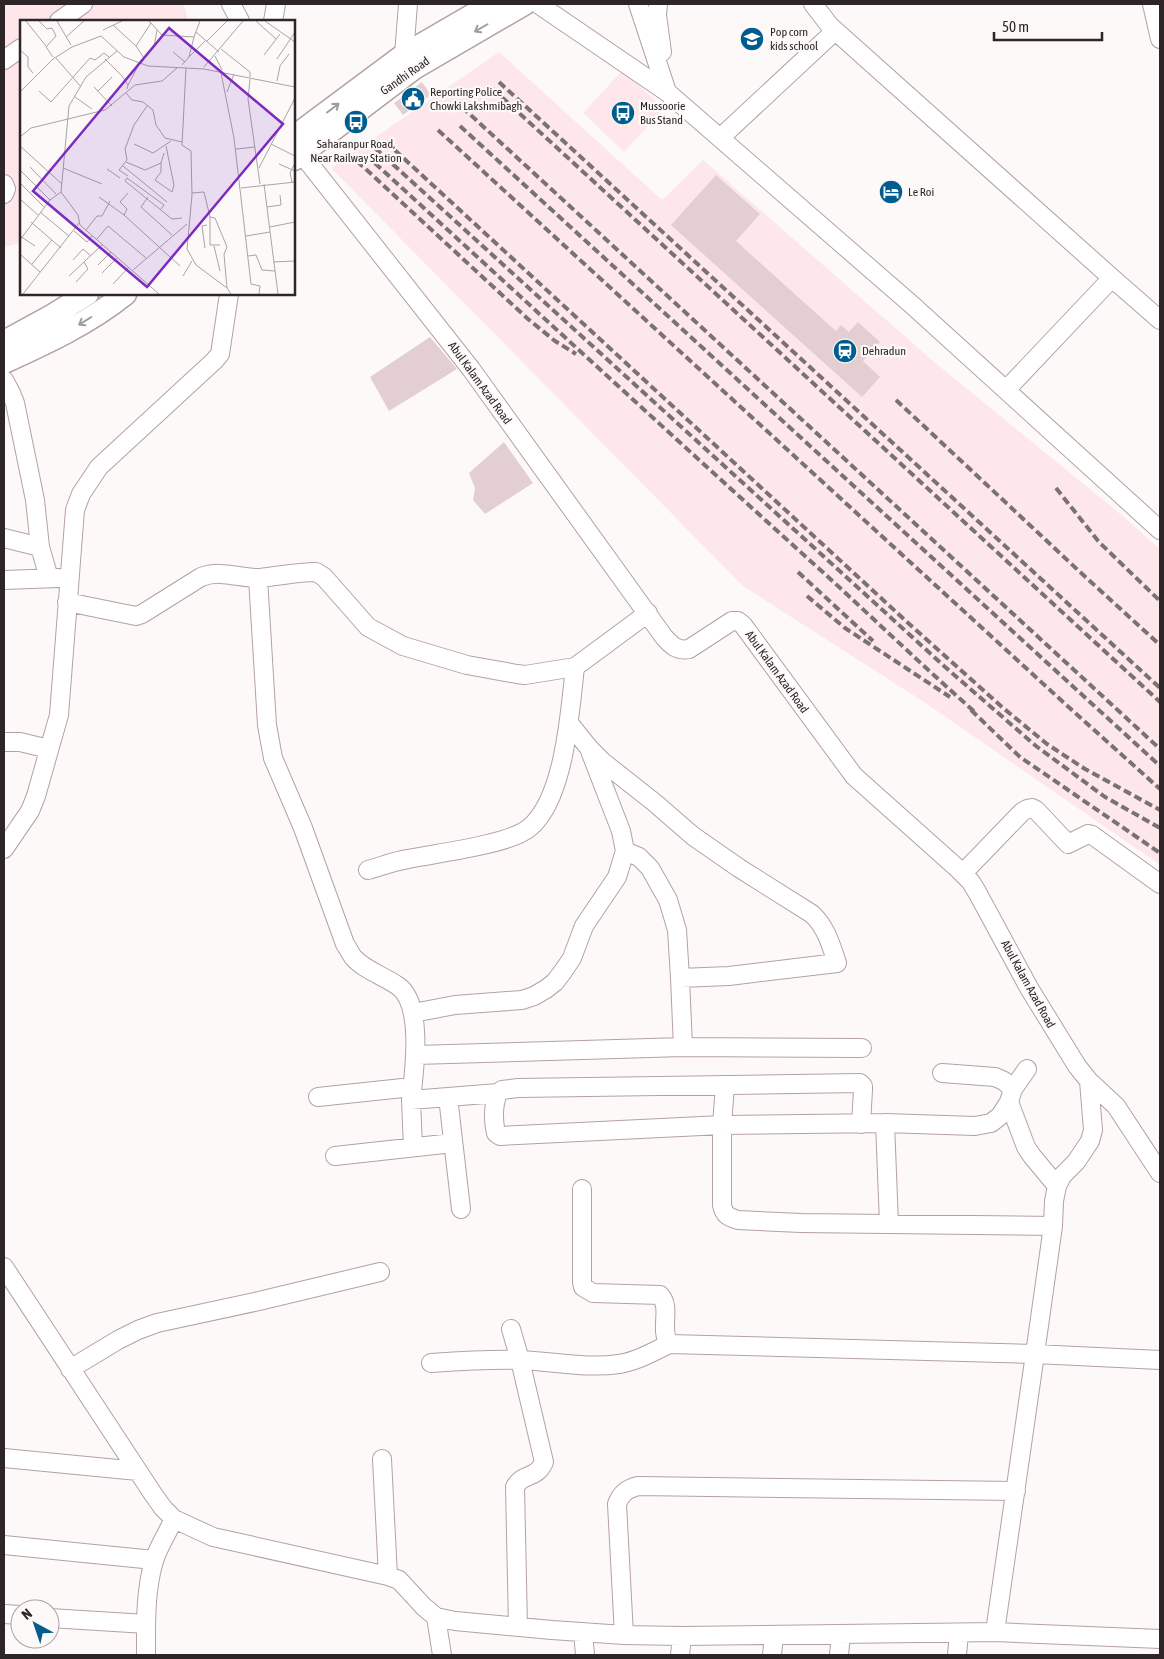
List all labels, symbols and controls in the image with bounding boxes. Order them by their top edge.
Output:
scale bar [994,10,1102,42]
text: 50 m [1002,18,1029,35]
inset map [20,20,295,295]
one-way arrow [475,24,489,34]
place label: Pop corn kids school [770,25,819,53]
school or university icon: Pop corn kids school [739,26,765,52]
street label: Gandhi Road [378,54,432,98]
place label: Reporting Police Chowki Lakshmibagh [430,85,522,113]
public building icon: Reporting Police Chowki Lakshmibagh [400,86,426,112]
place label: Mussoorie Bus Stand [640,99,685,127]
bus stop icon: Mussoorie Bus Stand [610,100,636,126]
one-way arrow [326,102,339,113]
bus stop icon: Saharanpur Road, Near Railway Station [343,109,369,135]
place label: Saharanpur Road, Near Railway Station [310,137,402,165]
hotel icon: Le Roi [878,179,904,205]
place label: Le Roi [908,185,934,199]
one-way arrow [79,317,93,327]
station icon: Dehradun [832,338,858,364]
street label: Abul Kalam Azad Road [445,339,515,427]
place label: Dehradun [862,344,906,358]
street label: Abul Kalam Azad Road [742,628,812,716]
street label: Abul Kalam Azad Road [998,938,1058,1030]
north arrow [10,1599,60,1649]
text: N [18,1605,35,1623]

